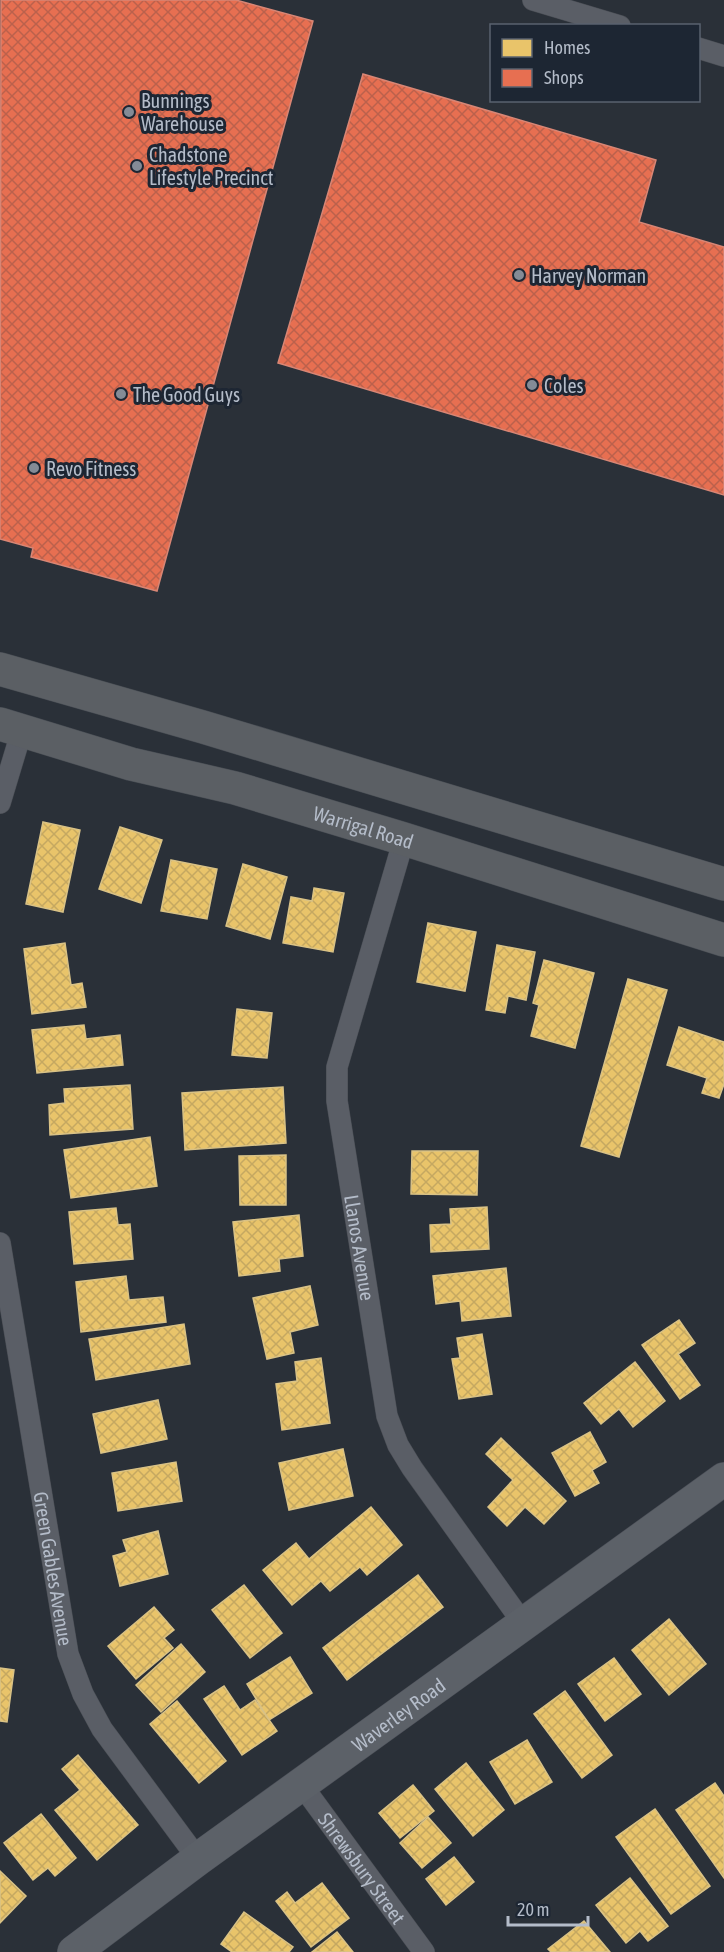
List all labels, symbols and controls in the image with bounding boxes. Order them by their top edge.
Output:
legend [490,24,700,102]
text: Homes [544,37,590,58]
text: Shops [544,67,584,88]
place label: Bunnings Warehouse [141,89,224,135]
marker: Bunnings Warehouse [122,105,136,119]
place label: Chadstone Lifestyle Precinct [149,143,274,189]
marker: Chadstone Lifestyle Precinct [130,159,144,173]
place label: Harvey Norman [531,264,646,287]
marker: Harvey Norman [512,268,526,282]
place label: Coles [544,374,584,397]
marker: Coles [525,378,539,392]
place label: The Good Guys [133,383,240,406]
marker: The Good Guys [114,387,128,401]
place label: Revo Fitness [46,457,136,480]
marker: Revo Fitness [27,461,41,475]
street label: Warrigal Road [311,801,417,853]
street label: Llanos Avenue [341,1193,380,1302]
street label: Green Gables Avenue [30,1490,78,1647]
street label: Waverley Road [347,1673,449,1756]
street label: Shrewsbury Street [314,1808,411,1928]
scale bar [508,1889,588,1927]
text: 20 m [517,1899,549,1920]

